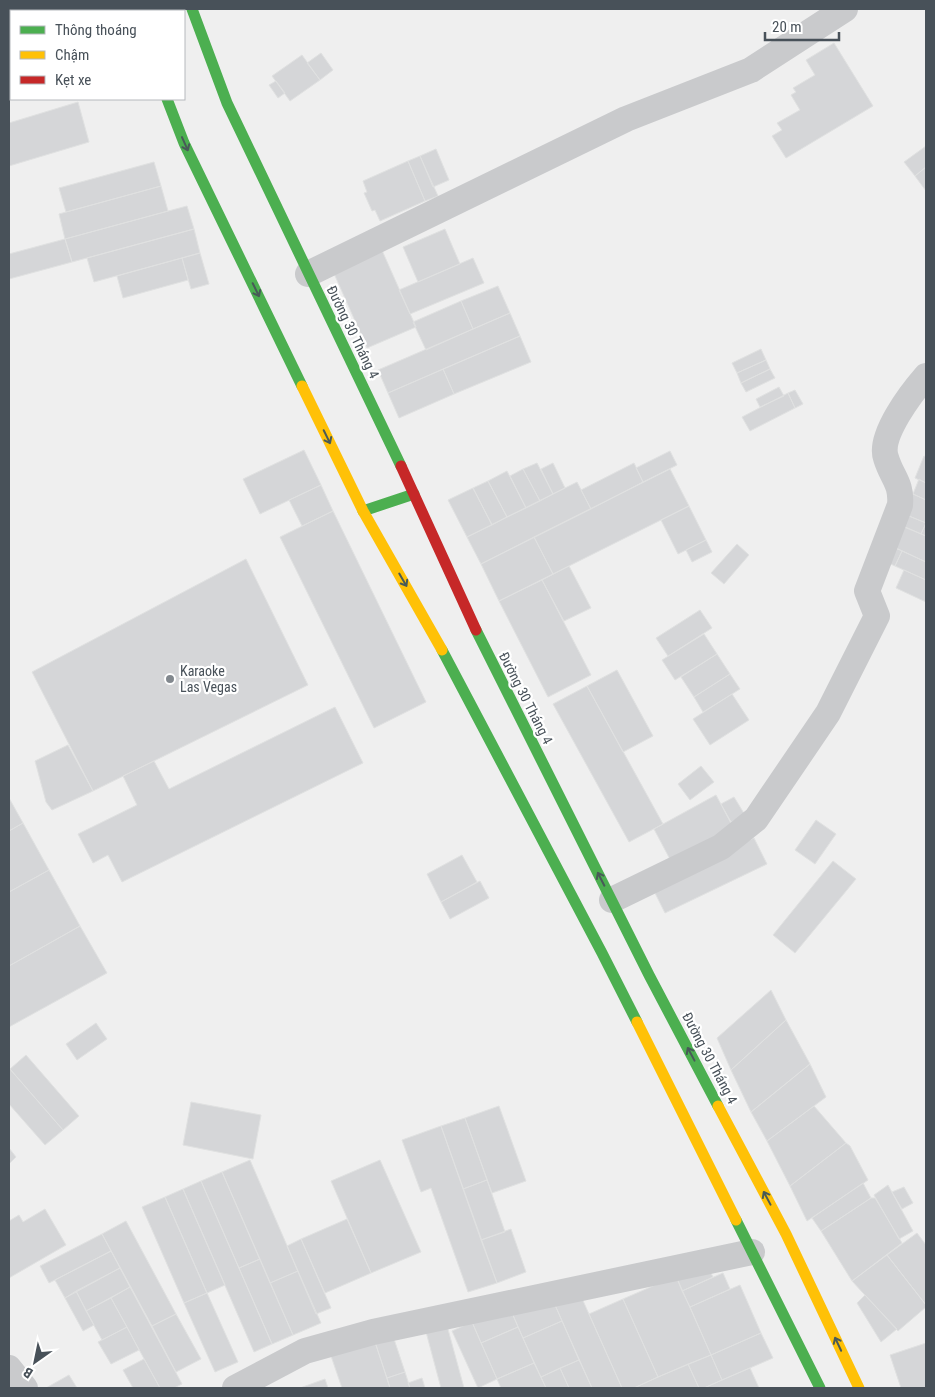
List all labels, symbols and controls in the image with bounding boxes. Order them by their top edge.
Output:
legend [10,10,185,100]
scale bar [765,10,839,42]
text: 20 m [772,18,802,36]
text: Thông thoáng [55,21,137,39]
text: Chậm [55,46,89,64]
text: Kẹt xe [55,71,91,89]
one-way arrow [181,136,191,151]
one-way arrow [251,283,261,298]
street label: Đường 30 Tháng 4 [324,283,382,381]
one-way arrow [322,429,332,444]
one-way arrow [398,573,408,587]
street label: Đường 30 Tháng 4 [496,649,556,747]
place label: Karaoke Las Vegas [180,663,237,695]
marker: Karaoke Las Vegas [164,673,176,685]
one-way arrow [596,871,606,886]
street label: Đường 30 Tháng 4 [679,1010,741,1106]
one-way arrow [686,1047,696,1062]
one-way arrow [762,1191,771,1206]
north arrow [10,1337,60,1387]
one-way arrow [833,1337,843,1352]
text: B [20,1364,36,1382]

